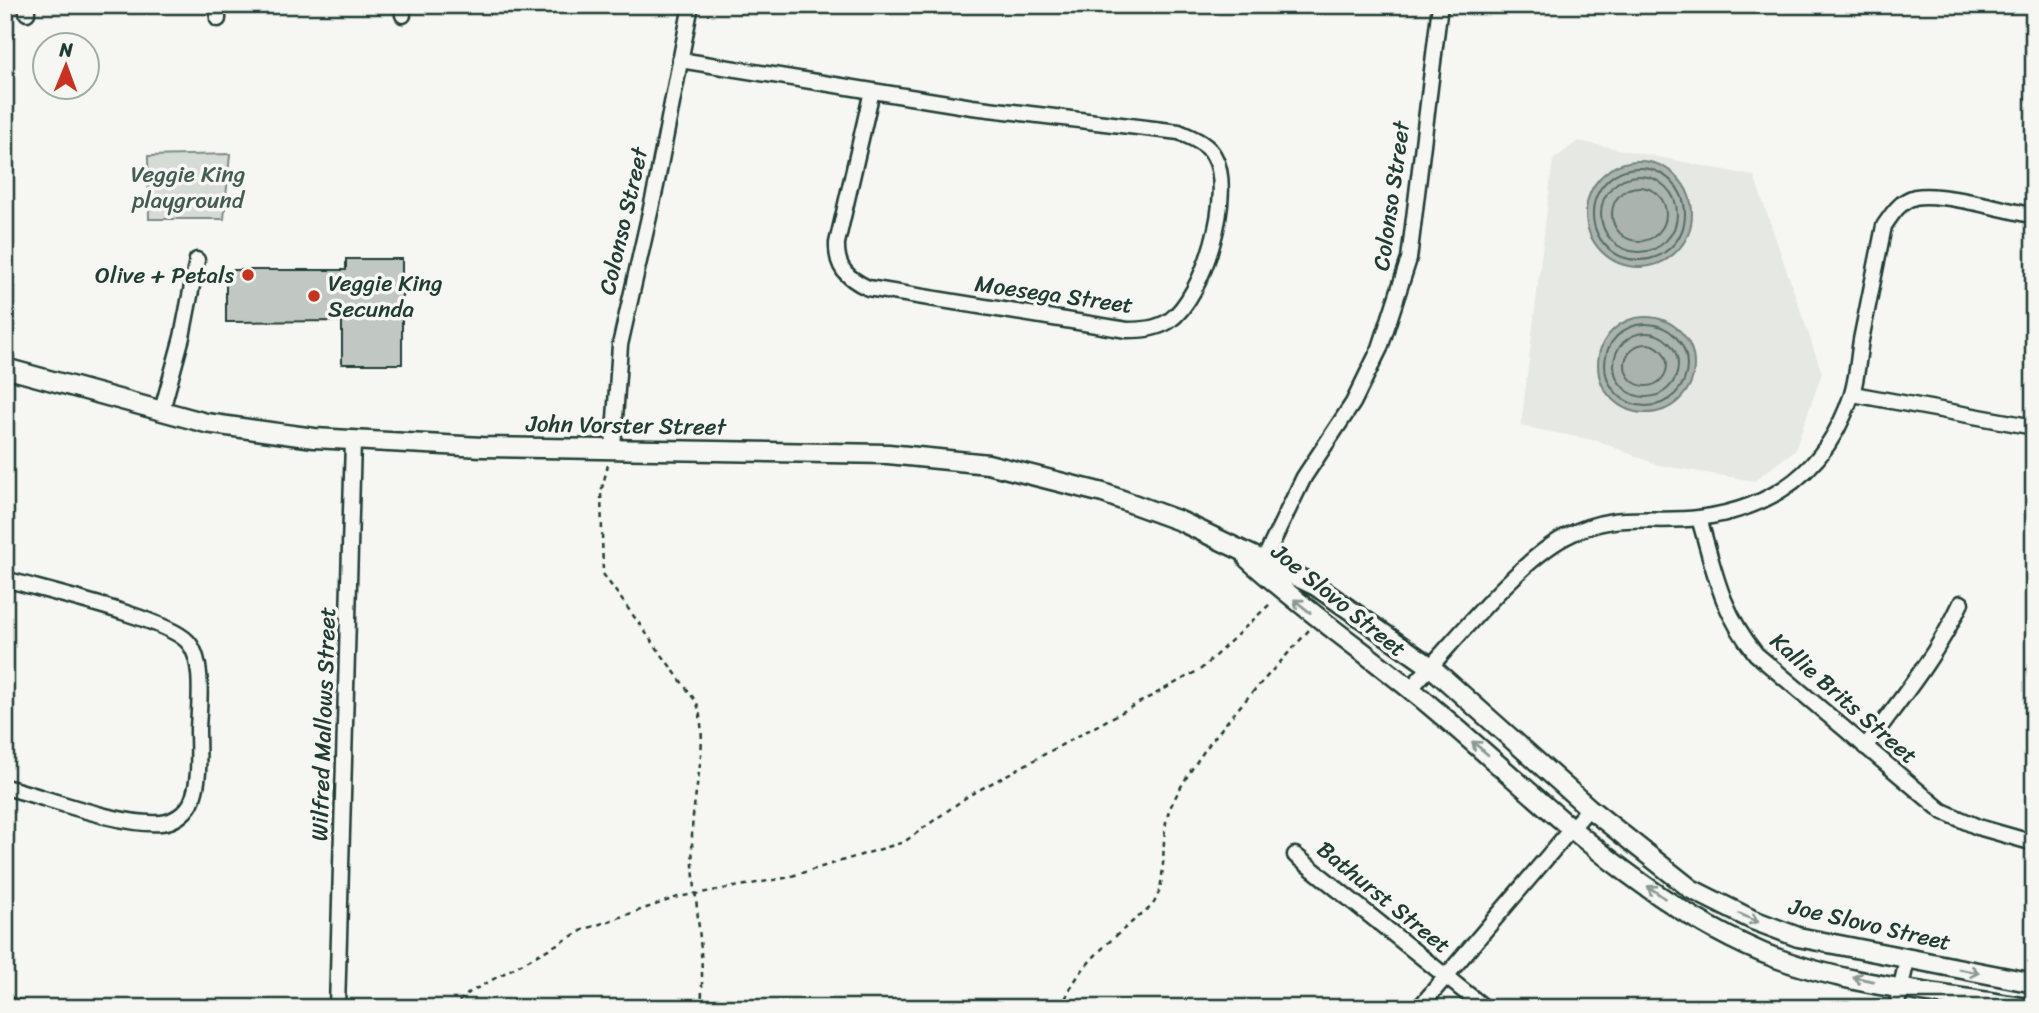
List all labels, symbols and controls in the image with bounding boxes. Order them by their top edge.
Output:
north arrow [32,32,102,102]
text: N [58,33,74,66]
street label: Colonso Street [1361,117,1422,273]
street label: Colonso Street [587,142,661,299]
park label: Veggie King playground [131,154,246,221]
place label: Olive + Petals [95,255,235,296]
place label: Veggie King Secunda [328,263,443,330]
street label: Moesega Street [972,263,1136,326]
marker: Olive + Petals [240,267,256,283]
marker: Veggie King Secunda [306,288,322,304]
street label: John Vorster Street [525,403,728,448]
street label: Joe Slovo Street [1261,532,1416,668]
one-way arrow [1294,598,1312,614]
street label: Wilfred Mallows Street [299,606,348,842]
street label: Kallie Brits Street [1760,622,1927,775]
one-way arrow [1472,740,1490,755]
street label: Bathurst Street [1307,830,1460,965]
one-way arrow [1647,885,1666,899]
street label: Joe Slovo Street [1784,886,1955,963]
one-way arrow [1737,912,1759,925]
one-way arrow [1957,965,1980,978]
one-way arrow [1852,972,1875,986]

